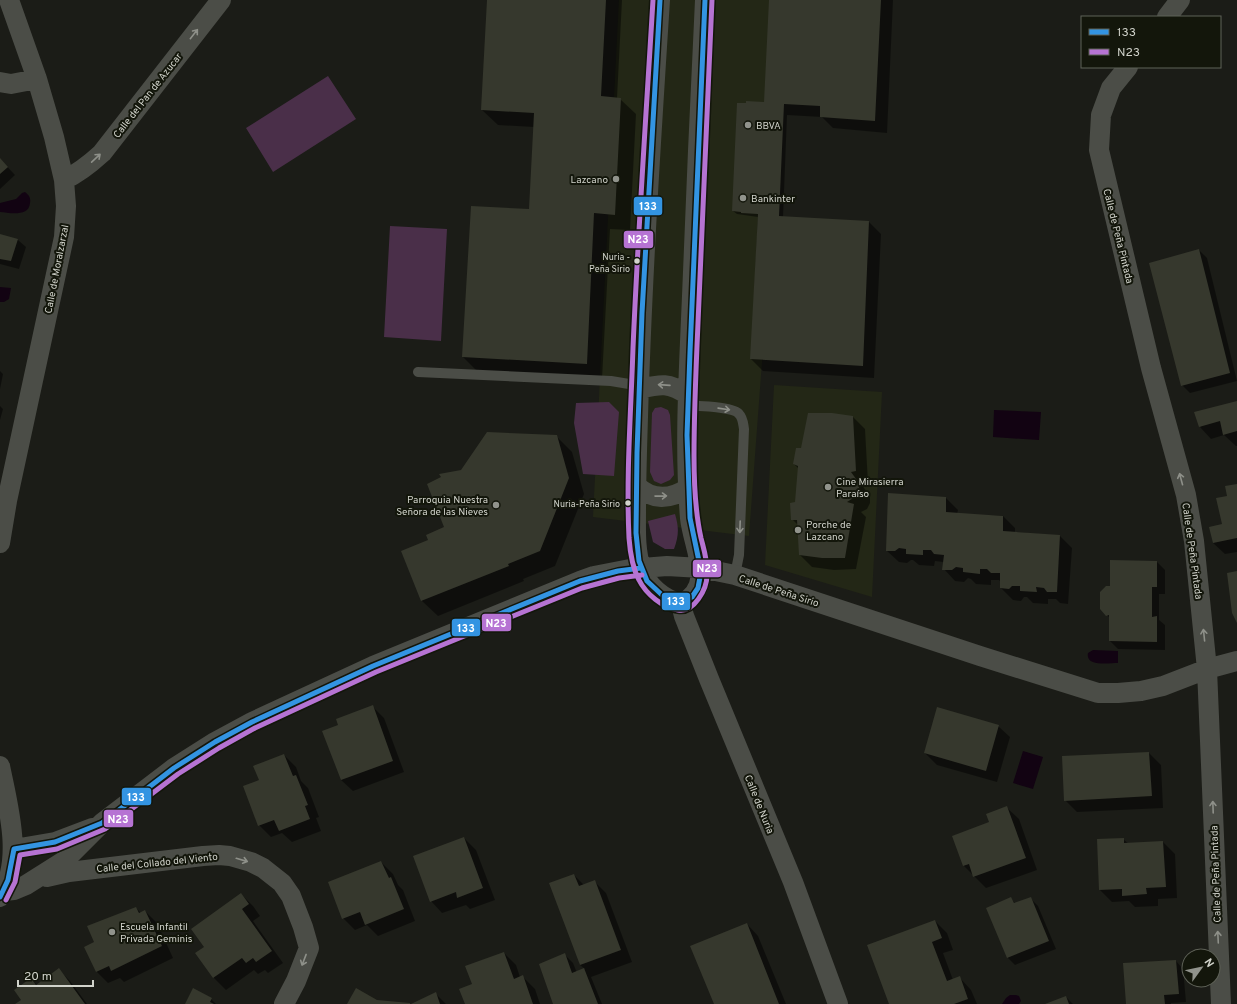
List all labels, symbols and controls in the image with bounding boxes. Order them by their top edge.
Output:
legend [1081,16,1221,68]
text: 133 [1117,25,1136,41]
one-way arrow [190,28,198,39]
text: N23 [1117,45,1140,61]
street label: Calle del Pan de Azucar [111,51,186,141]
marker: BBVA [743,120,753,130]
place label: BBVA [756,120,781,133]
one-way arrow [91,153,101,163]
place label: Lazcano [571,174,608,187]
marker: Lazcano [611,174,621,184]
street label: Calle de Peña Pintada [1099,188,1136,285]
marker: Bankinter [738,193,748,203]
place label: Bankinter [751,193,795,206]
line badge: 133 [633,196,663,216]
text: 133 [639,200,657,214]
street label: Calle de Moralzarzal [42,224,72,315]
line badge: N23 [623,230,654,249]
text: N23 [627,233,649,247]
place label: Nuria - Peña Sirio [589,252,630,275]
marker: Nuria - Peña Sirio [632,256,642,266]
one-way arrow [658,382,671,389]
one-way arrow [718,405,731,413]
one-way arrow [1177,473,1185,486]
place label: Cine Mirasierra Paraíso [836,476,904,501]
marker: Cine Mirasierra Paraíso [823,482,833,492]
one-way arrow [654,492,667,500]
place label: Parroquia Nuestra Señora de las Nieves [396,494,488,519]
marker: Nuria-Peña Sirio [623,498,633,508]
place label: Nuria-Peña Sirio [554,499,620,510]
marker: Parroquia Nuestra Señora de las Nieves [491,500,501,510]
street label: Calle de Peña Pintada [1178,502,1205,600]
place label: Porche de Lazcano [806,519,851,544]
one-way arrow [737,520,744,533]
marker: Porche de Lazcano [793,525,803,535]
line badge: N23 [692,559,722,578]
text: N23 [696,562,718,576]
street label: Calle de Peña Sirio [737,572,821,611]
line badge: 133 [661,592,691,611]
text: 133 [667,595,685,609]
line badge: N23 [481,613,512,632]
text: N23 [485,617,507,631]
line badge: 133 [451,618,481,637]
text: 133 [457,622,475,636]
one-way arrow [1200,629,1208,642]
street label: Calle de Nuria [741,773,776,836]
line badge: 133 [121,787,152,806]
text: 133 [127,791,145,805]
one-way arrow [1209,801,1216,814]
line badge: N23 [103,809,134,828]
text: N23 [107,813,129,827]
street label: Calle de Peña Pintada [1208,825,1225,923]
street label: Calle del Collado del Viento [96,851,219,876]
one-way arrow [235,857,248,864]
place label: Escuela Infantil Privada Geminis [120,921,193,946]
marker: Escuela Infantil Privada Geminis [107,927,117,937]
one-way arrow [1214,931,1221,944]
north arrow [1181,948,1221,988]
one-way arrow [300,953,308,965]
text: N [1201,956,1217,970]
scale bar [18,962,93,988]
text: 20 m [24,969,52,985]

